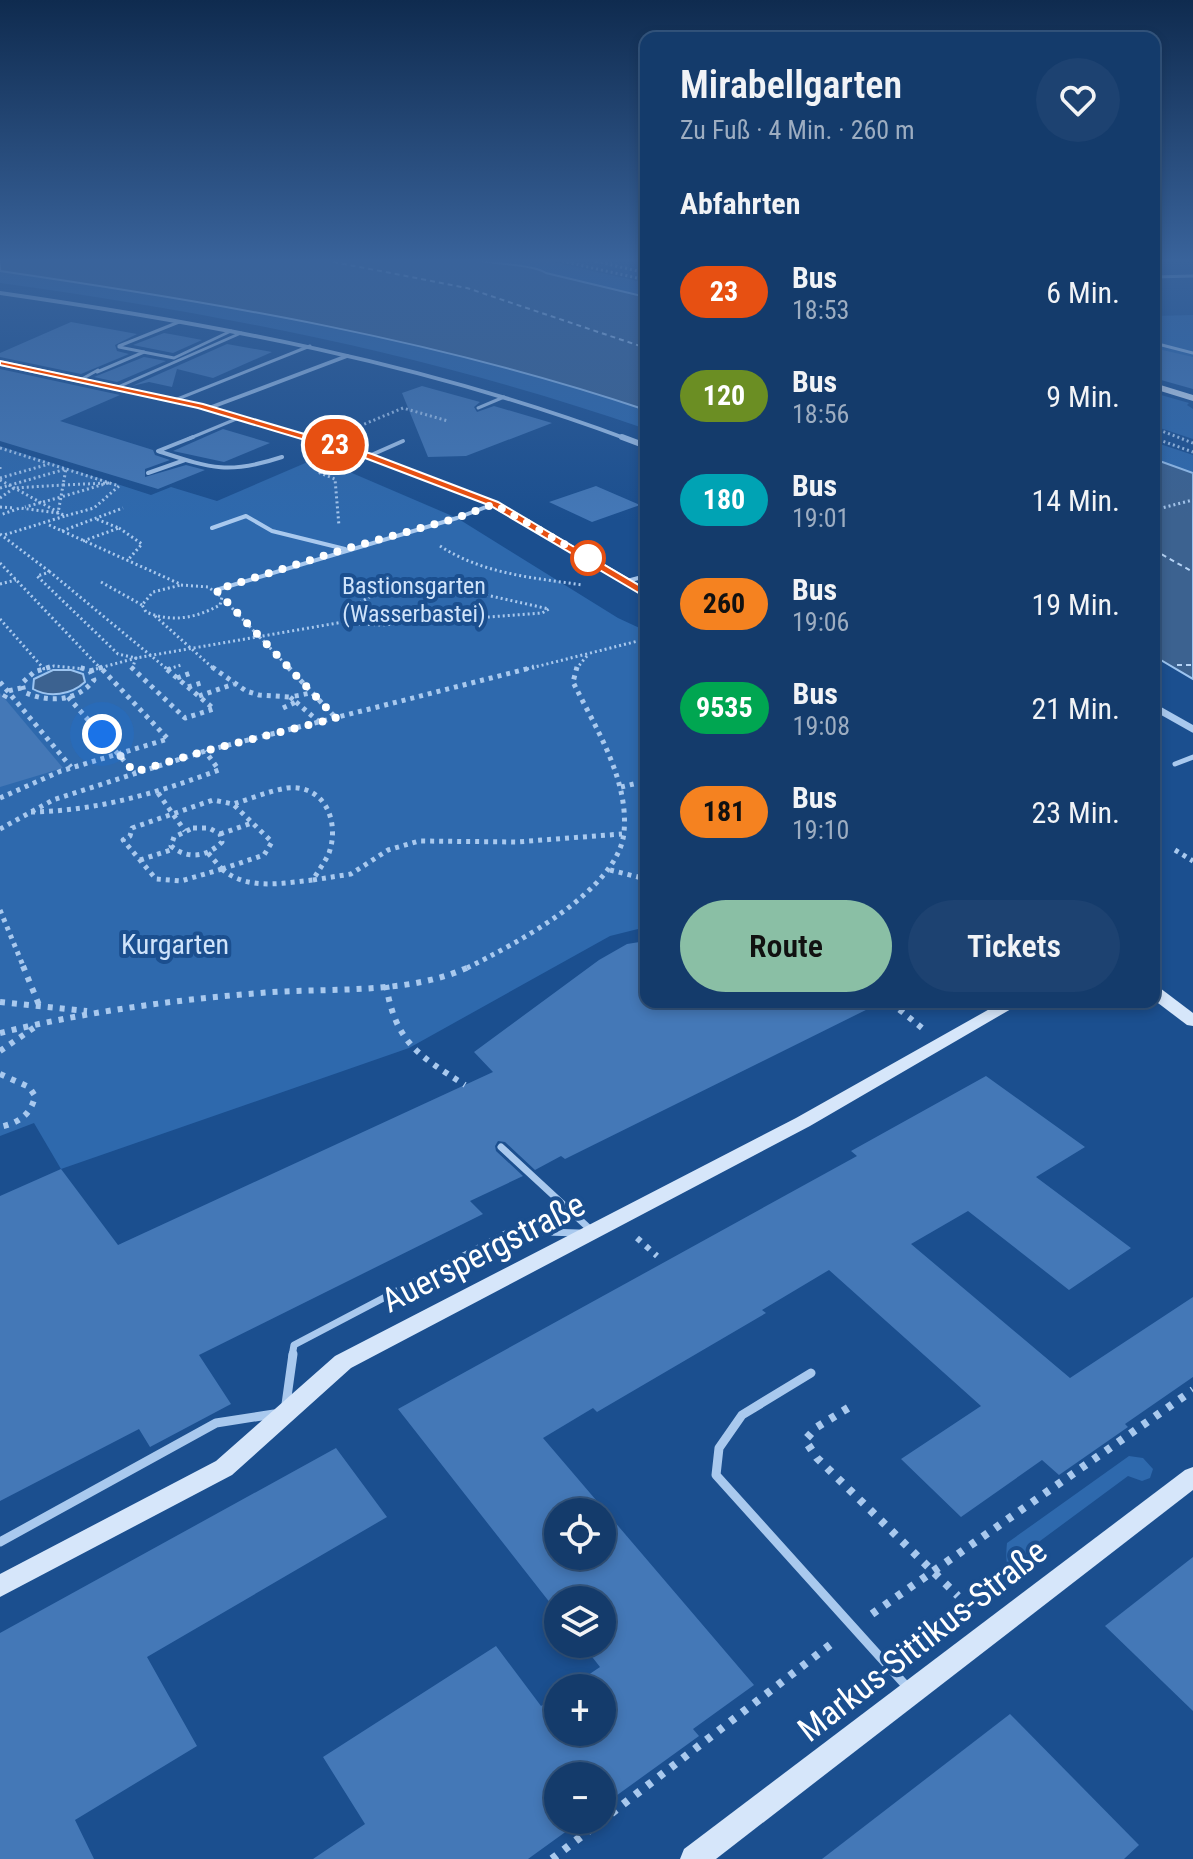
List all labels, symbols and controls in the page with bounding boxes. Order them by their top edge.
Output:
button: heart [1036,58,1120,142]
text: Mirabellgarten [680,63,902,107]
text: Zu Fuß · 4 Min. · 260 m [680,115,915,145]
text: Abfahrten [680,186,800,221]
text: Bus [792,260,837,295]
text: 23 [710,275,738,308]
text: 6 Min. [1046,275,1120,310]
text: 18:53 [792,295,849,325]
text: Bus [792,364,837,399]
text: 120 [703,379,745,412]
text: 9 Min. [1046,379,1120,414]
text: 18:56 [792,399,849,429]
line badge: 23 [299,419,371,471]
text: 23 [321,428,349,461]
text: Bus [792,468,837,503]
text: 180 [703,483,745,516]
text: 14 Min. [1032,483,1120,518]
text: 19:01 [792,503,849,533]
unlabelled marker [571,541,605,575]
park label: Bastionsgarten (Wasserbastei) [342,572,486,628]
text: Bus [792,572,837,607]
text: 260 [703,587,745,620]
text: 19 Min. [1032,587,1120,622]
text: 19:06 [792,607,849,637]
text: Bus [793,676,838,711]
text: 9535 [696,691,753,724]
text: 21 Min. [1032,691,1120,726]
text: 19:08 [793,711,850,741]
your location [82,714,122,754]
text: Bus [792,780,837,815]
text: 181 [703,795,745,828]
text: 23 Min. [1032,795,1120,830]
text: 19:10 [792,815,849,845]
button: Route [680,900,892,992]
button: Tickets [908,900,1120,992]
park label: Kurgarten [121,928,229,961]
street label: Auerspergstraße [375,1184,591,1320]
map controls [544,1498,616,1834]
button: locate [544,1498,616,1570]
street label: Markus-Sittikus-Straße [790,1531,1054,1749]
button: layers [544,1586,616,1658]
button: + [544,1674,616,1746]
button: − [544,1762,616,1834]

